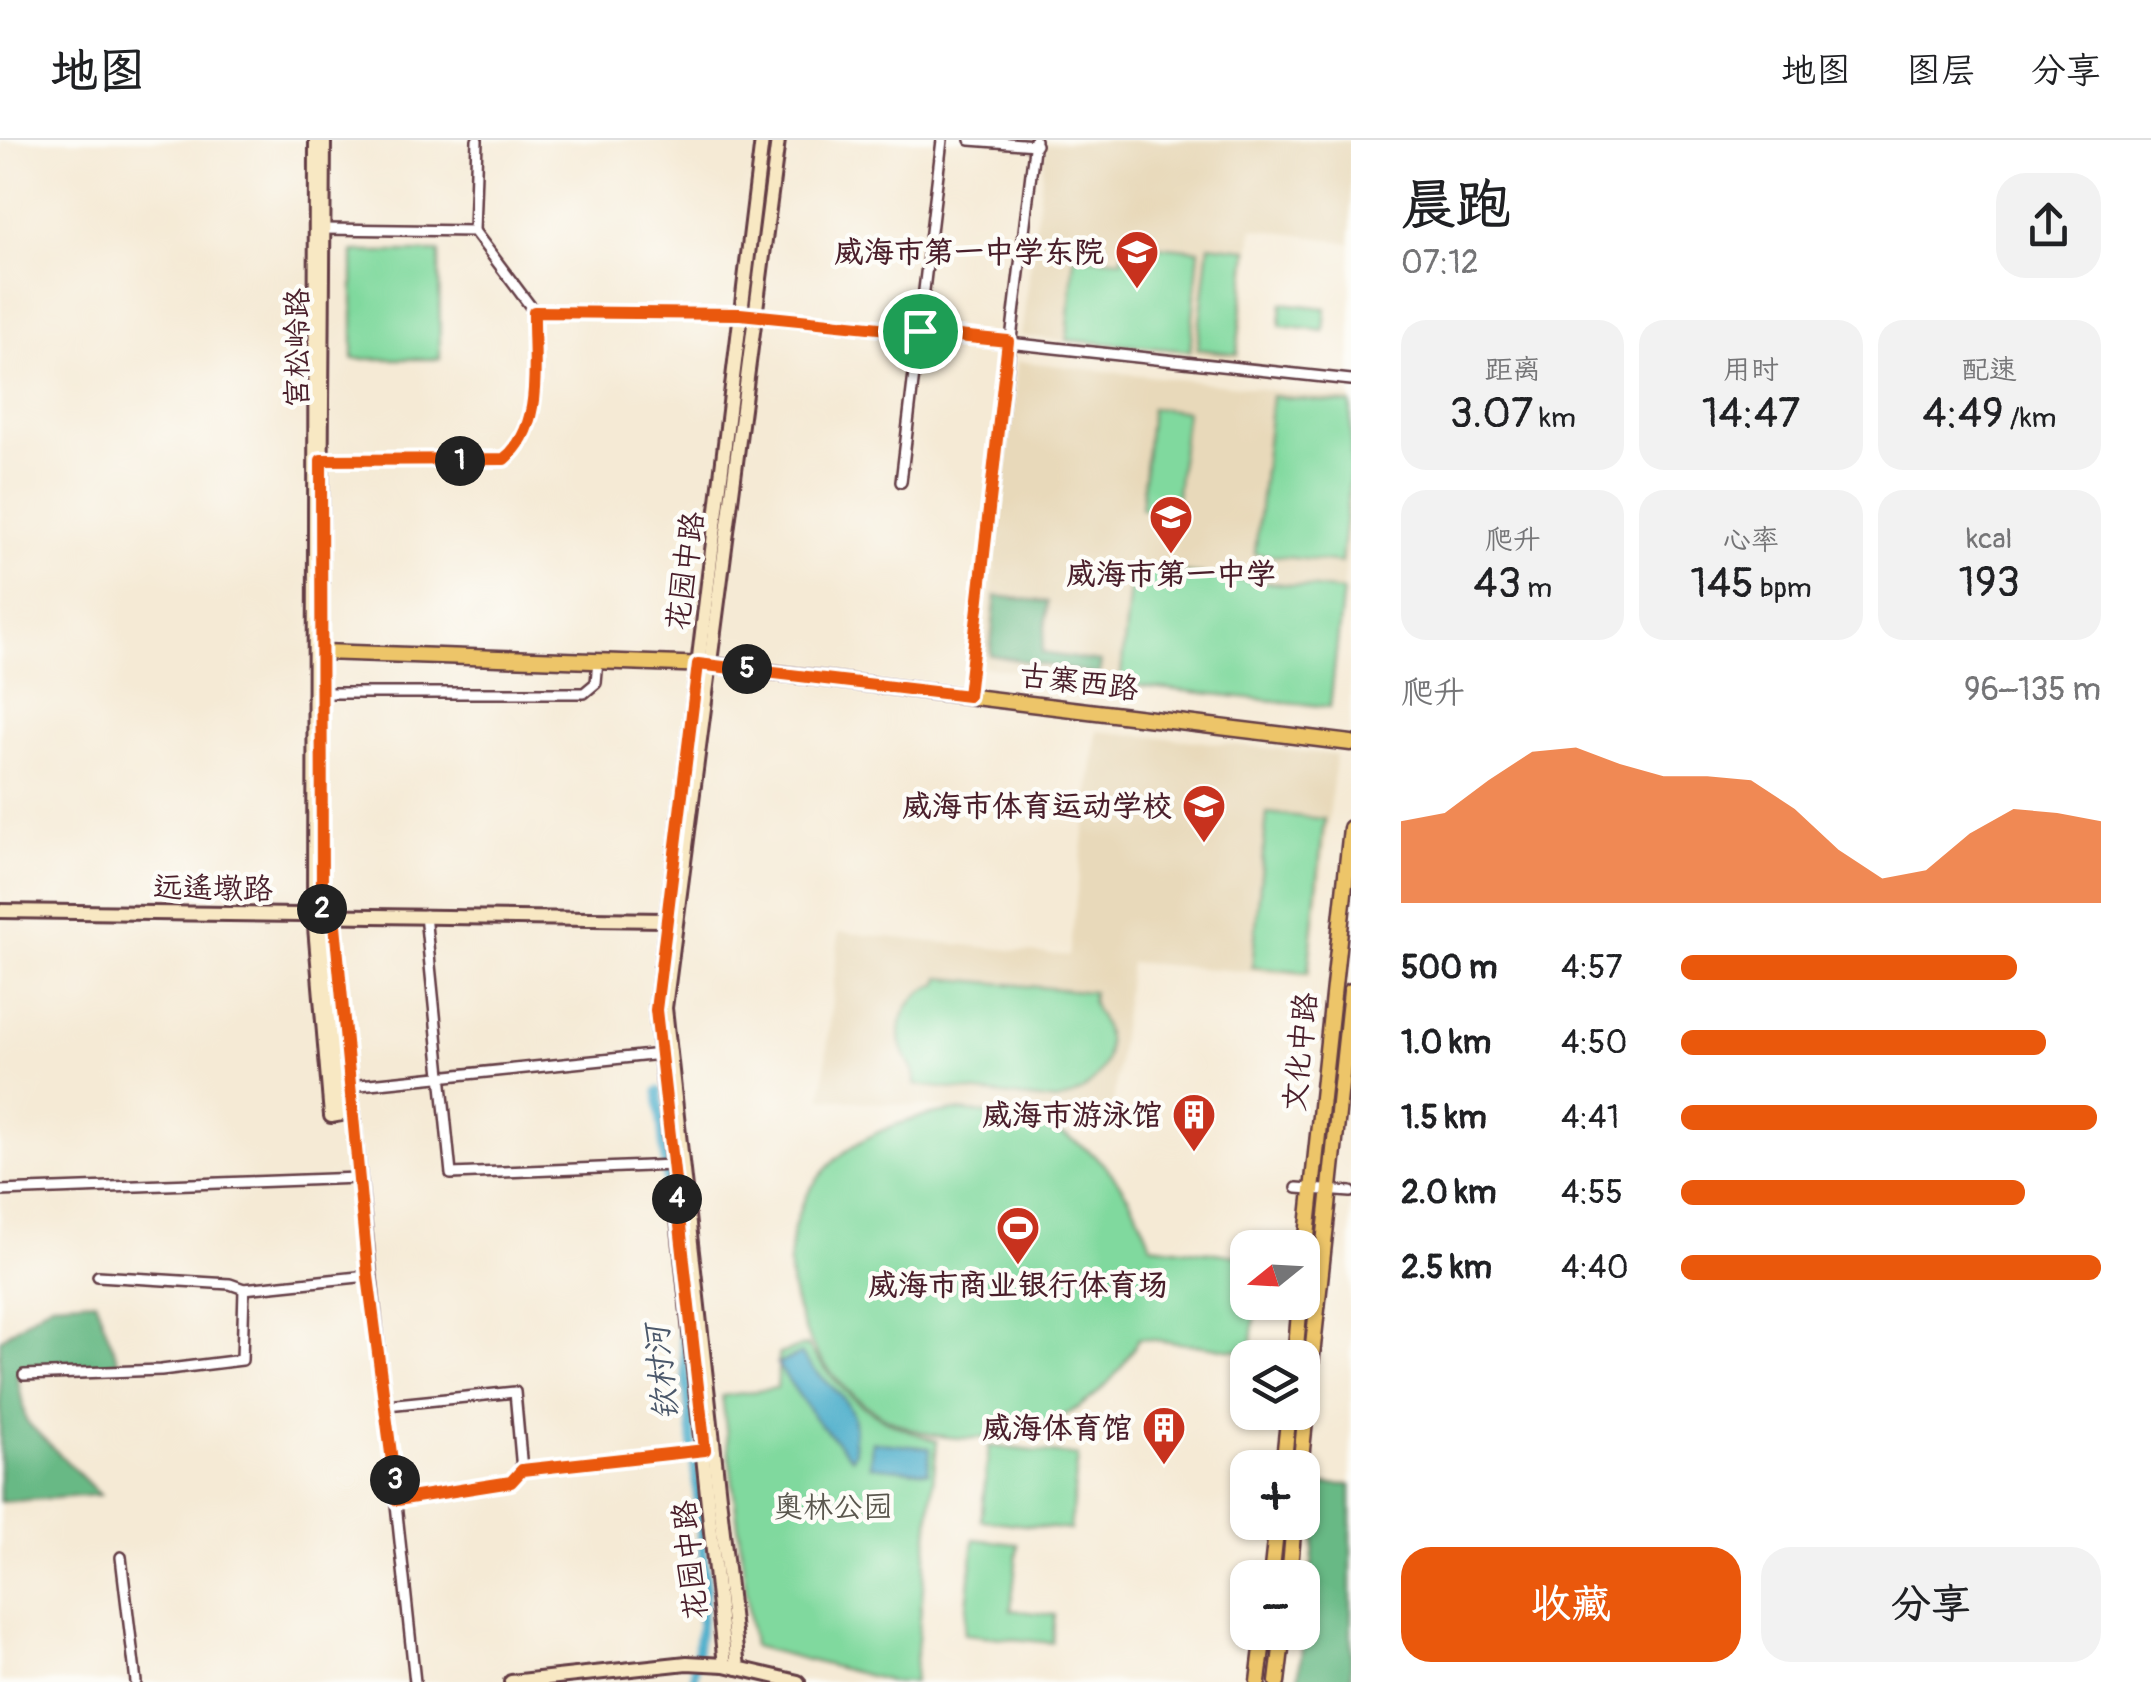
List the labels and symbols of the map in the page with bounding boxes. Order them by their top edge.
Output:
school or university icon: 威海市第一中学东院 [1114,229,1160,290]
place label: 威海市第一中学东院 [834,234,1104,271]
street label: 宫松岭路 [279,288,316,408]
pin [878,289,963,374]
pin: 1 [435,436,485,486]
school or university icon: 威海市第一中学 [1148,494,1194,555]
street label: 花园中路 [659,509,712,633]
place label: 威海市第一中学 [1066,556,1276,593]
pin: 5 [722,644,772,694]
street label: 古寨西路 [1017,657,1141,708]
school or university icon: 威海市体育运动学校 [1181,783,1227,844]
place label: 威海市体育运动学校 [902,788,1172,825]
street label: 远遥墩路 [153,869,273,908]
pin: 2 [297,884,347,934]
street label: 文化中路 [1276,990,1325,1114]
building icon: 威海市游泳馆 [1171,1092,1217,1153]
place label: 威海市游泳馆 [982,1097,1162,1134]
pin: 4 [652,1174,702,1224]
sports icon: 威海市商业银行体育场 [995,1205,1041,1266]
north arrow [1230,1230,1320,1320]
place label: 威海市商业银行体育场 [868,1267,1168,1304]
water label: 钦村河 [637,1318,687,1423]
building icon: 威海体育馆 [1141,1405,1187,1466]
place label: 威海体育馆 [982,1410,1132,1447]
pin: 3 [370,1455,420,1505]
park label: 奥林公园 [773,1489,893,1526]
street label: 花园中路 [666,1498,715,1622]

